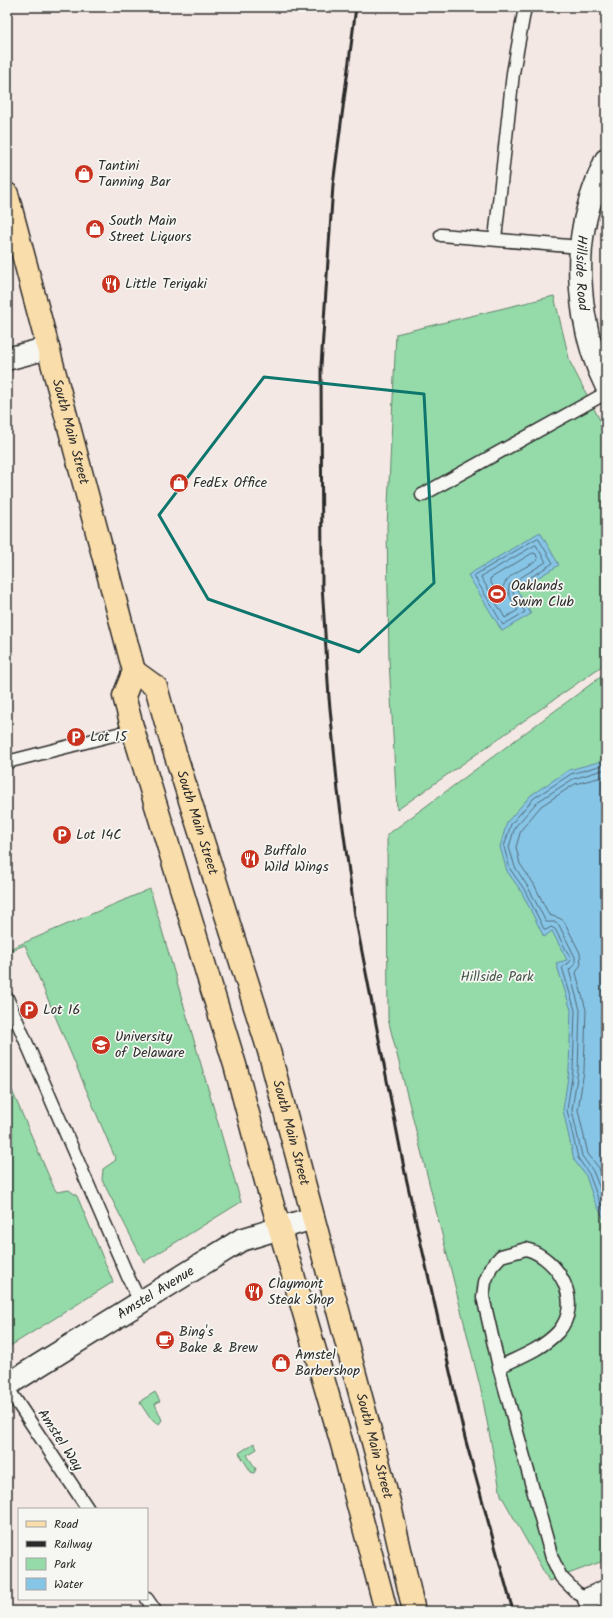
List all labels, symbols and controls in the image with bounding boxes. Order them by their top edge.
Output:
place label: Tantini Tanning Bar [98,155,172,193]
shop icon: Tantini Tanning Bar [73,163,95,185]
place label: South Main Street Liquors [109,210,191,248]
shop icon: South Main Street Liquors [84,218,106,240]
street label: Hillside Road [569,234,594,313]
restaurant icon: Little Teriyaki [100,273,122,295]
place label: Little Teriyaki [125,273,208,295]
street label: South Main Street [46,376,95,488]
shop icon: FedEx Office [168,472,190,494]
place label: FedEx Office [193,472,268,494]
place label: Oaklands Swim Club [511,575,574,613]
sports icon: Oaklands Swim Club [486,583,508,605]
parking icon: Lot 15 [65,726,87,748]
place label: Lot 15 [90,726,128,748]
street label: South Main Street [170,768,224,878]
parking icon: Lot 14C [51,824,73,846]
place label: Lot 14C [76,824,122,846]
place label: Buffalo Wild Wings [264,840,329,878]
restaurant icon: Buffalo Wild Wings [239,848,261,870]
park label: Hillside Park [460,966,534,988]
parking icon: Lot 16 [18,999,40,1021]
place label: Lot 16 [43,999,80,1021]
place label: University of Delaware [115,1026,185,1064]
school or university icon: University of Delaware [90,1034,112,1056]
street label: South Main Street [266,1077,315,1189]
street label: Amstel Avenue [113,1260,199,1325]
place label: Claymont Steak Shop [268,1273,334,1311]
restaurant icon: Claymont Steak Shop [243,1281,265,1303]
place label: Bing's Bake & Brew [179,1321,258,1359]
cafe icon: Bing's Bake & Brew [154,1329,176,1351]
place label: Amstel Barbershop [295,1344,360,1382]
shop icon: Amstel Barbershop [270,1352,292,1374]
street label: South Main Street [349,1391,399,1502]
street label: Amstel Way [32,1404,89,1476]
legend [18,1508,148,1600]
text: Road [54,1515,79,1534]
text: Railway [54,1535,92,1554]
text: Park [54,1555,76,1574]
text: Water [54,1575,84,1594]

